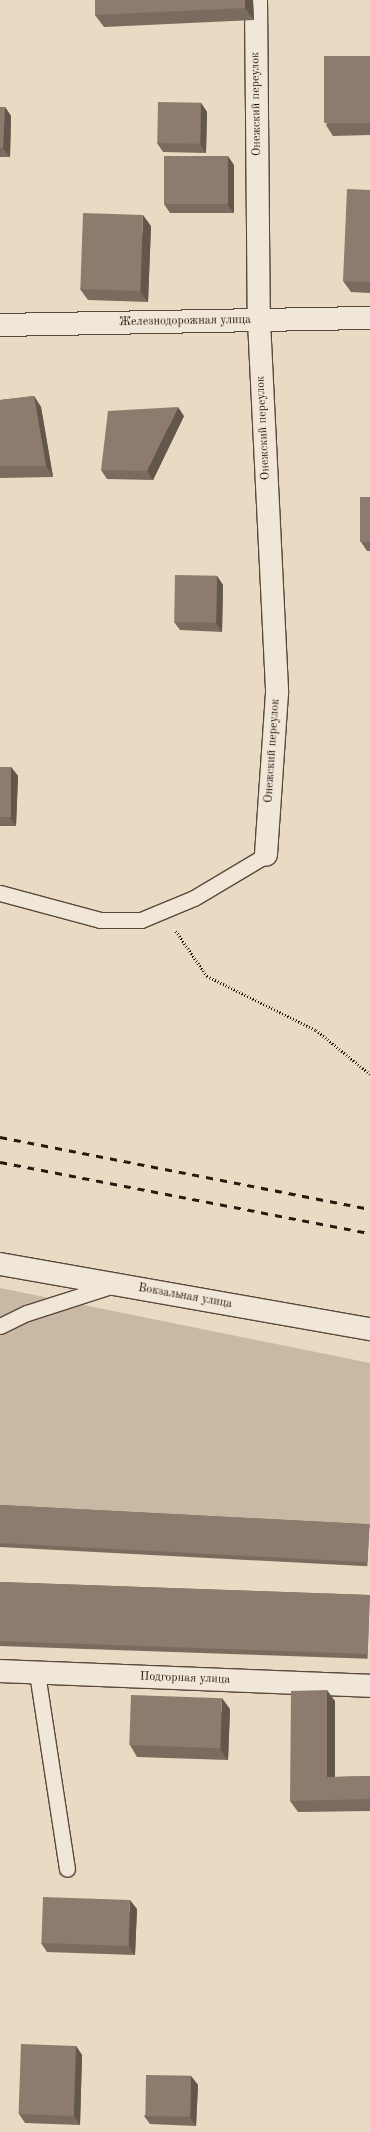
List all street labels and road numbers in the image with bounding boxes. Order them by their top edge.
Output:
street label: Онежский переулок [249,52,265,156]
street label: Железнодорожная улица [119,314,251,330]
street label: Онежский переулок [254,376,274,480]
street label: Онежский переулок [262,699,284,803]
street label: Вокзальная улица [137,1282,233,1312]
street label: Подгорная улица [140,1670,230,1688]

